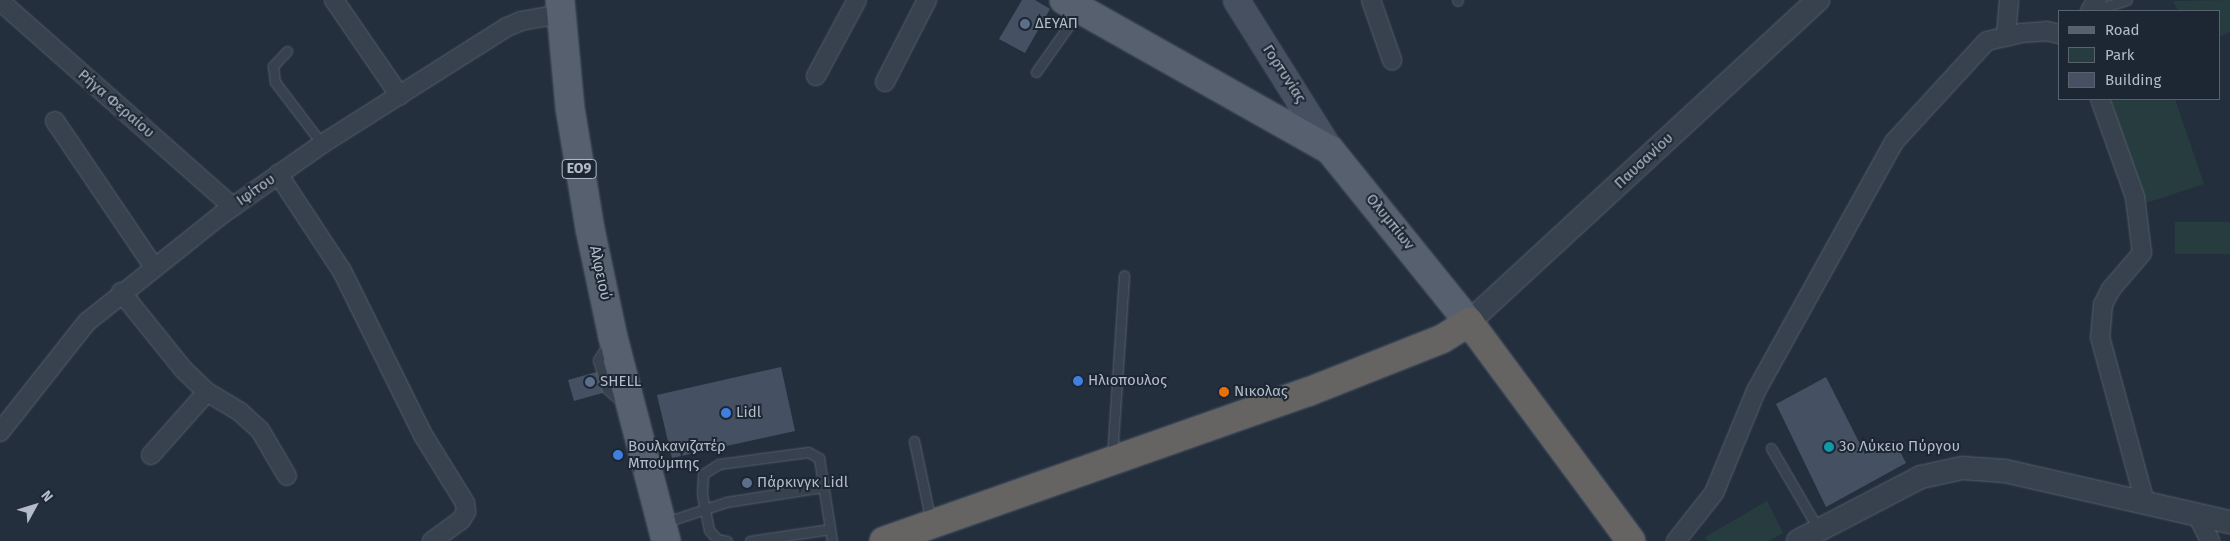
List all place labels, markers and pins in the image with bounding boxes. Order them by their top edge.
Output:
place label: ΔΕΥΑΠ [1035,15,1078,33]
marker: ΔΕΥΑΠ [1019,18,1031,30]
place label: Ηλιοπουλος [1088,372,1167,390]
place label: SHELL [600,373,641,391]
marker: Ηλιοπουλος [1072,375,1084,387]
marker: SHELL [584,376,596,388]
place label: Νικολας [1234,383,1288,401]
marker: Νικολας [1218,386,1230,398]
place label: Lidl [736,404,761,422]
marker: Lidl [720,407,732,419]
place label: Βουλκανιζατέρ Μπούμπης [628,437,726,472]
place label: 3o Λύκειο Πύργου [1839,438,1960,456]
marker: 3o Λύκειο Πύργου [1823,441,1835,453]
marker: Βουλκανιζατέρ Μπούμπης [612,449,624,461]
place label: Πάρκινγκ Lidl [757,474,848,492]
marker: Πάρκινγκ Lidl [741,477,753,489]

